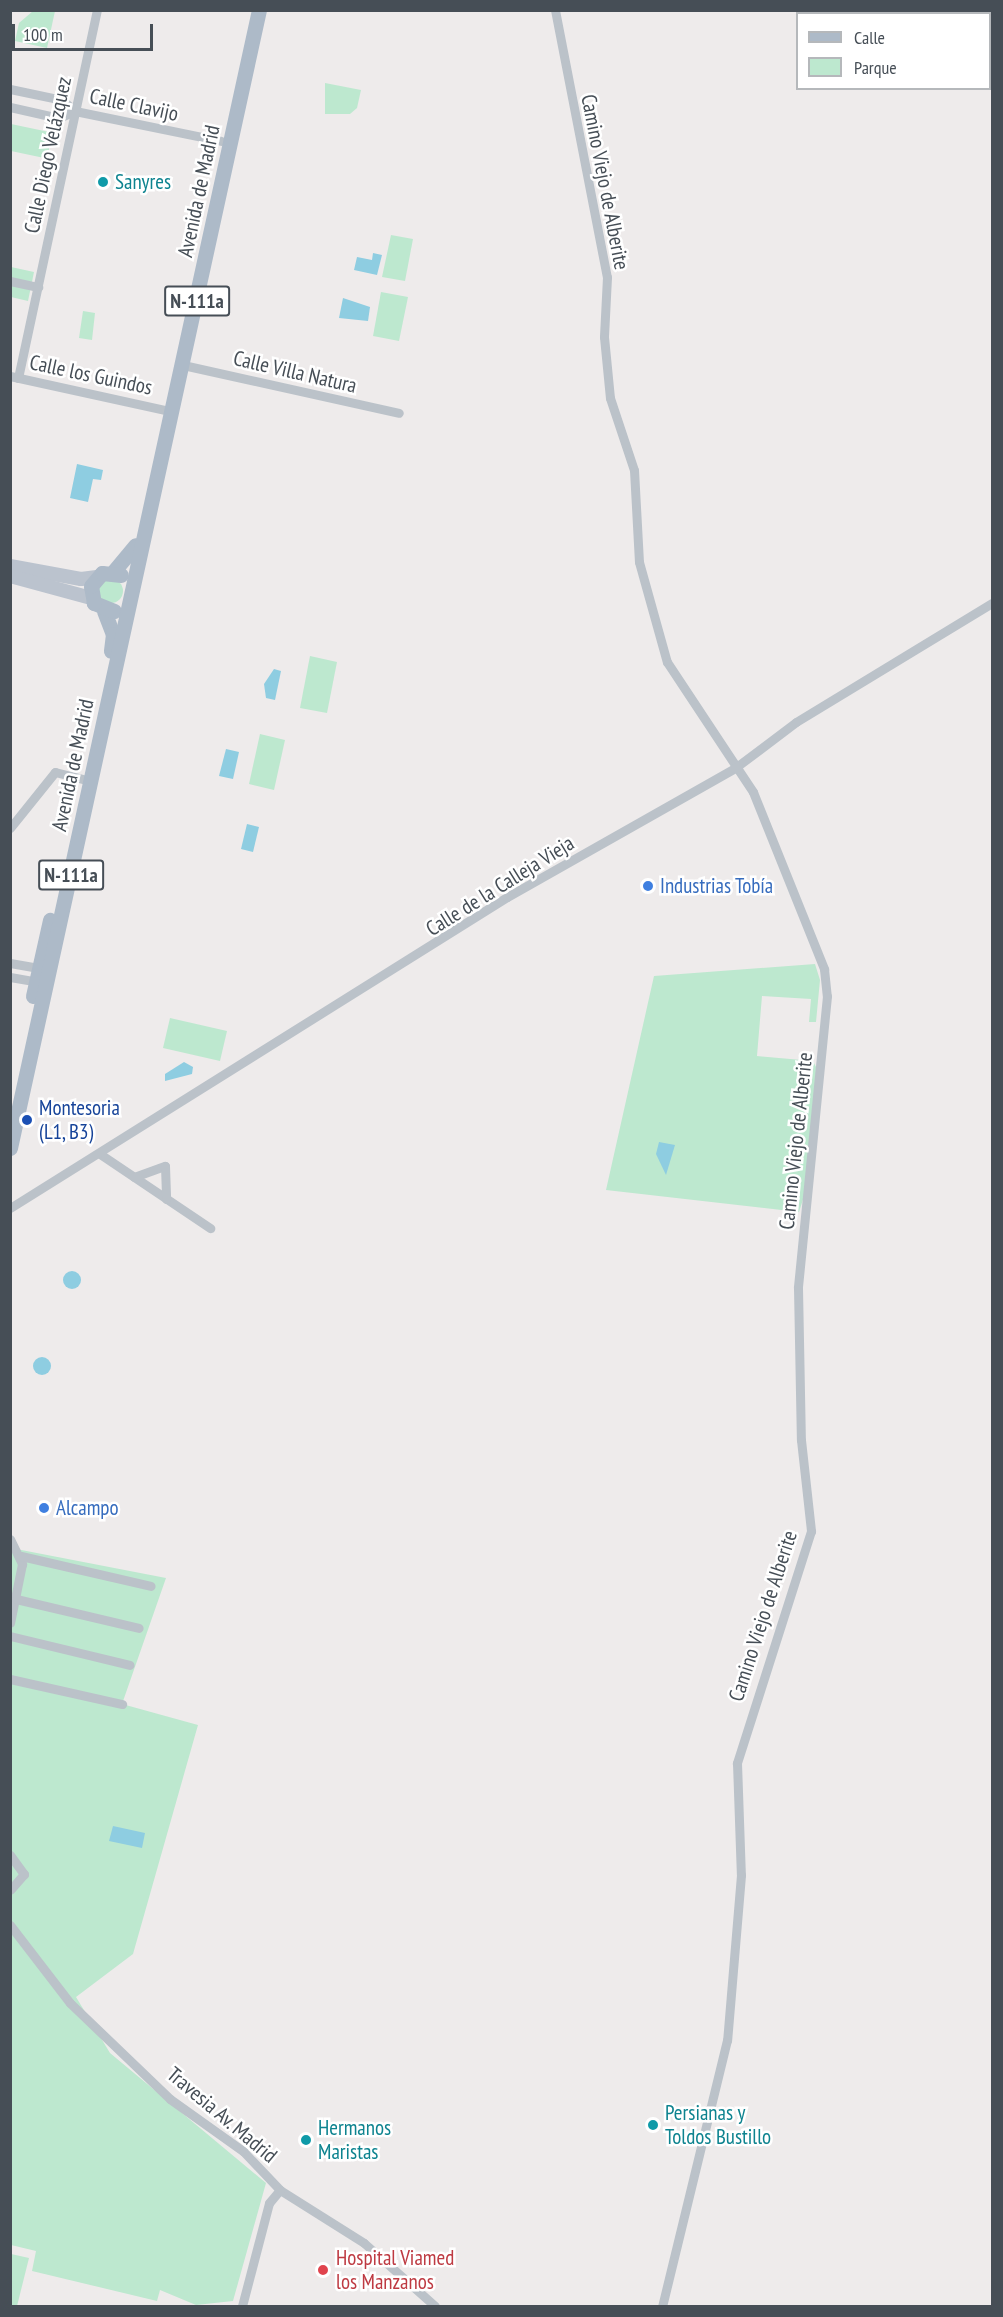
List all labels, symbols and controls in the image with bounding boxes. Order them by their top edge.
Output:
scale bar [15,12,156,50]
legend [796,12,991,90]
text: 100 m [23,23,63,46]
text: Calle [854,26,885,49]
text: Parque [854,56,897,79]
street label: Calle Diego Velázquez [19,74,77,236]
street label: Calle Clavijo [87,83,181,127]
street label: Camino Viejo de Alberite [576,92,634,272]
street label: Avenida de Madrid [173,123,225,259]
place label: Sanyres [115,169,171,195]
marker: Sanyres [96,175,110,189]
road number: N-111a [164,284,230,318]
street label: Calle Villa Natura [231,346,359,398]
street label: Calle los Guindos [27,350,155,400]
street label: Avenida de Madrid [47,697,99,833]
street label: Calle de la Calleja Vieja [421,830,579,942]
road number: N-111a [38,858,104,892]
place label: Industrias Tobía [660,873,774,899]
marker: Industrias Tobía [641,879,655,893]
street label: Camino Viejo de Alberite [774,1051,818,1231]
place label: Montesoria (L1, B3) [39,1095,120,1145]
marker: Montesoria (L1, B3) [20,1113,34,1127]
place label: Alcampo [56,1495,119,1521]
marker: Alcampo [37,1501,51,1515]
street label: Camino Viejo de Alberite [723,1527,803,1705]
street label: Travesia Av. Madrid [161,2061,283,2169]
place label: Persianas y Toldos Bustillo [665,2100,771,2150]
place label: Hermanos Maristas [318,2115,391,2165]
marker: Persianas y Toldos Bustillo [646,2118,660,2132]
marker: Hermanos Maristas [299,2133,313,2147]
place label: Hospital Viamed los Manzanos [336,2245,455,2295]
marker: Hospital Viamed los Manzanos [314,2261,332,2279]

